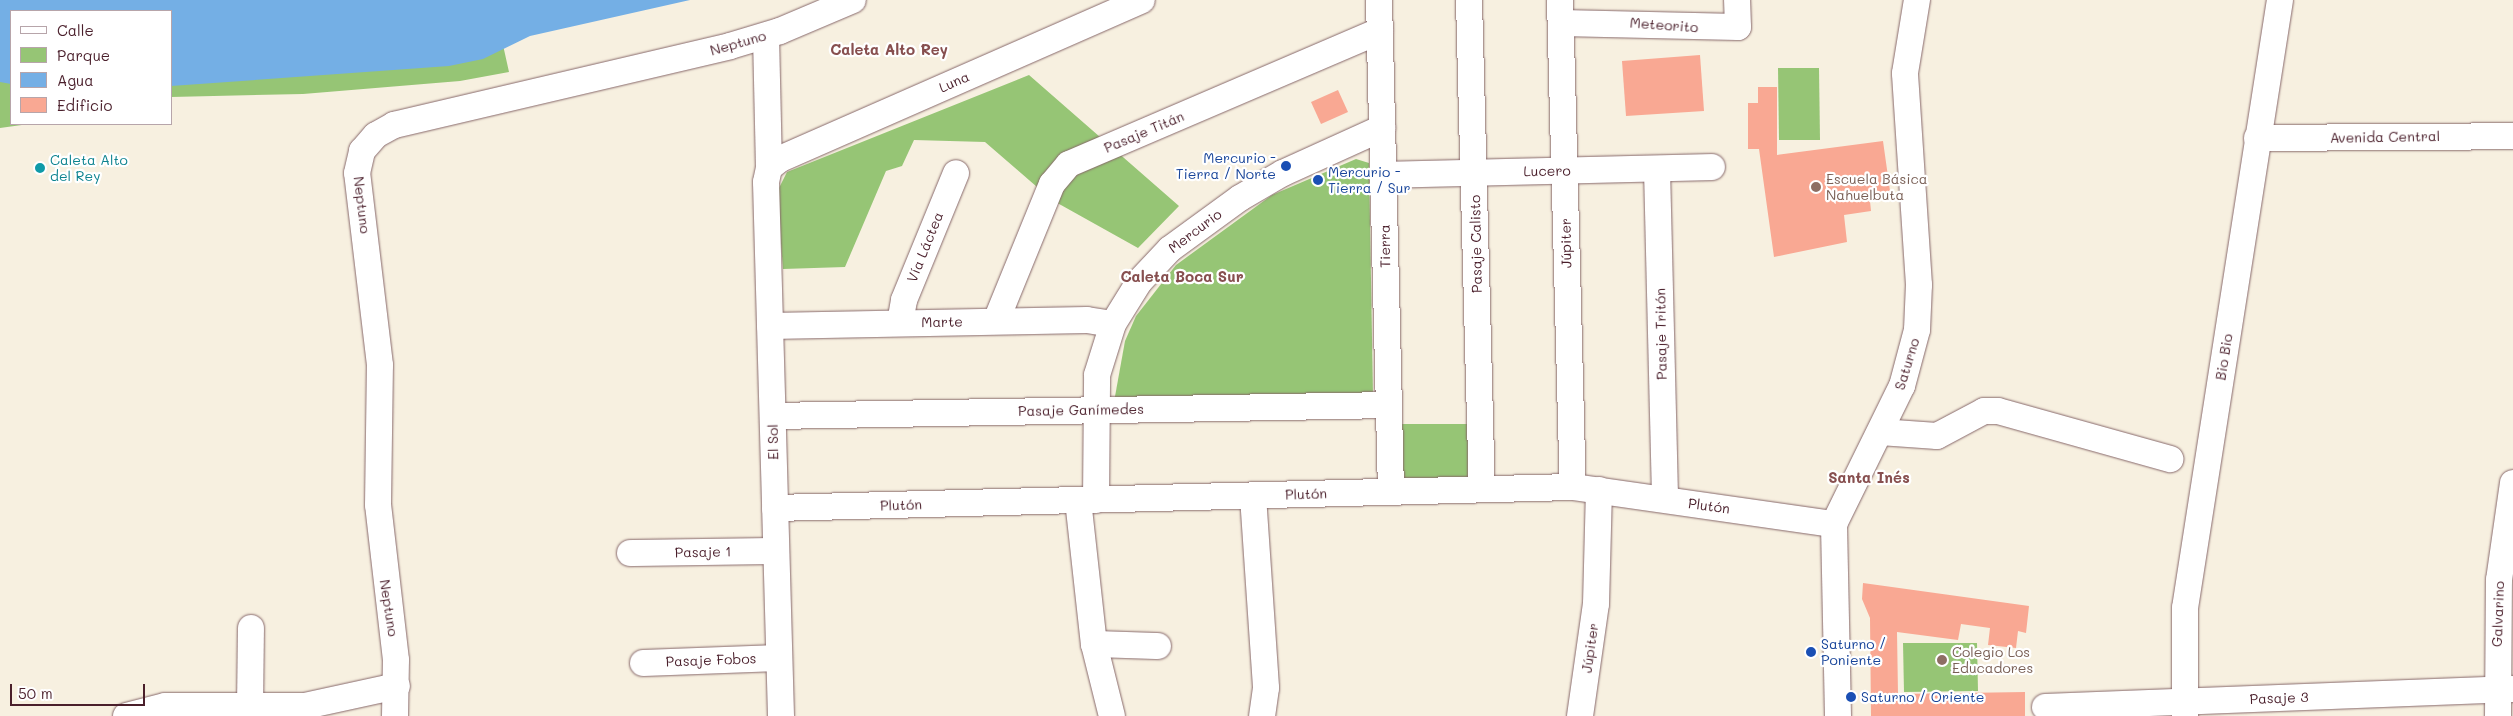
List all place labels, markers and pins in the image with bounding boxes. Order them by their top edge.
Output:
place label: Mercurio - Tierra / Norte [1176,150,1276,182]
place label: Caleta Alto del Rey [50,152,128,184]
marker: Mercurio - Tierra / Norte [1280,160,1292,172]
marker: Caleta Alto del Rey [34,162,46,174]
place label: Mercurio - Tierra / Sur [1328,164,1410,196]
place label: Escuela Básica Nahuelbuta [1826,171,1928,203]
marker: Mercurio - Tierra / Sur [1312,174,1324,186]
marker: Escuela Básica Nahuelbuta [1810,181,1822,193]
place label: Saturno / Poniente [1821,636,1886,669]
place label: Colegio Los Educadores [1952,644,2033,676]
marker: Saturno / Poniente [1805,646,1817,658]
marker: Colegio Los Educadores [1936,654,1948,666]
place label: Saturno / Oriente [1861,689,1984,705]
marker: Saturno / Oriente [1845,691,1857,703]

